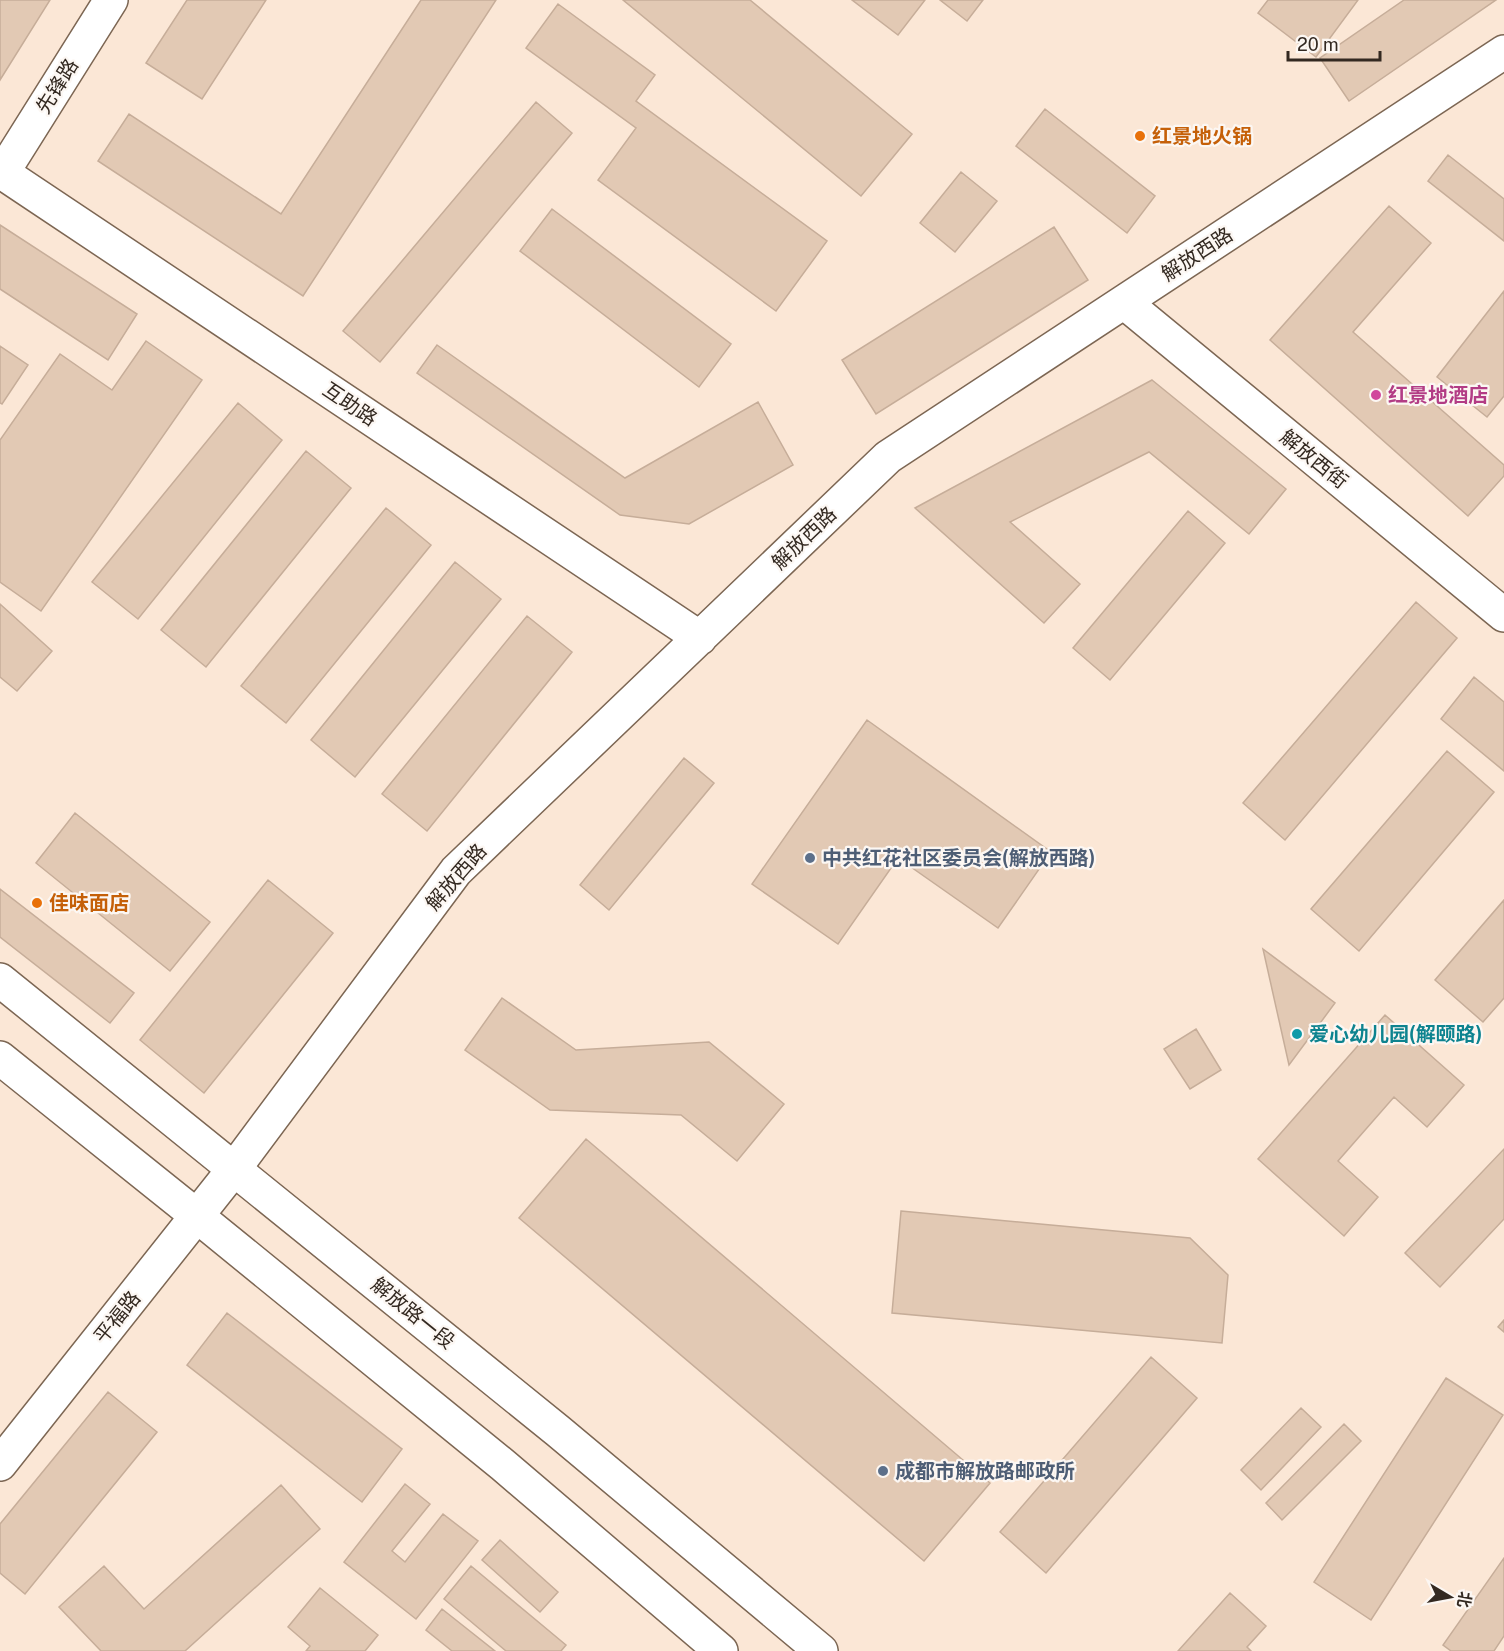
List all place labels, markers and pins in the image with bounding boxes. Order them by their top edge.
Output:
place label: 红景地火锅 [1152,124,1252,148]
marker: 红景地火锅 [1133,129,1147,143]
place label: 红景地酒店 [1388,383,1488,407]
marker: 红景地酒店 [1369,388,1383,402]
place label: 中共红花社区委员会(解放西路) [822,846,1095,870]
marker: 中共红花社区委员会(解放西路) [803,851,817,865]
place label: 佳味面店 [49,891,129,915]
marker: 佳味面店 [30,896,44,910]
place label: 爱心幼儿园(解颐路) [1309,1022,1482,1046]
marker: 爱心幼儿园(解颐路) [1290,1027,1304,1041]
place label: 成都市解放路邮政所 [895,1459,1075,1483]
marker: 成都市解放路邮政所 [876,1464,890,1478]

